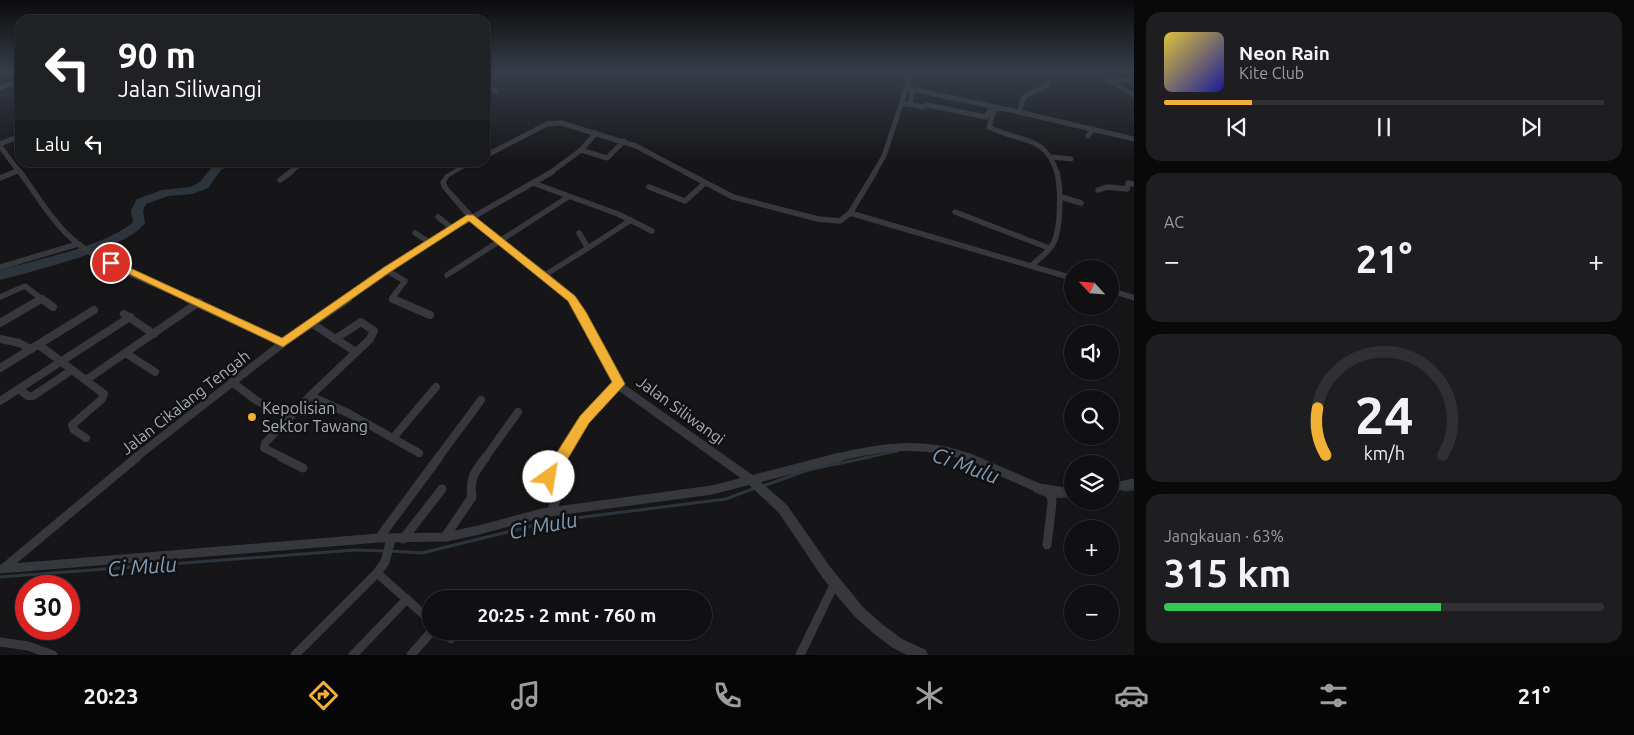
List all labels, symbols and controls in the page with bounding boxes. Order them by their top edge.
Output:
icon: left [35,35,100,100]
text: 90 m [118,35,196,75]
text: Neon Rain [1239,42,1330,64]
text: Kite Club [1239,64,1304,82]
text: Jalan Siliwangi [118,76,262,101]
icon: previous [1223,113,1251,141]
icon: pause [1370,113,1398,141]
icon: next [1517,113,1545,141]
icon: left [80,130,108,158]
text: Lalu [35,133,70,155]
text: AC [1164,213,1184,231]
text: 21° [1356,238,1412,280]
pin [90,242,132,284]
text: − [1164,245,1180,276]
text: + [1588,245,1604,276]
icon: arrive [97,249,125,277]
north arrow [1064,260,1119,315]
map controls [1064,260,1119,640]
button: sound [1064,325,1119,380]
street label: Jalan Cikalang Tengah [117,346,253,458]
street label: Jalan Siliwangi [633,372,729,448]
text: 24 [1355,386,1413,444]
button: search [1064,390,1119,445]
place label: Kepolisian Sektor Tawang [262,399,368,435]
marker: Kepolisian Sektor Tawang [246,411,258,423]
water label: Ci Mulu [929,442,1003,488]
text: km/h [1363,443,1405,463]
position arrow [522,450,574,502]
button: layers [1064,455,1119,510]
water label: Ci Mulu [507,507,579,543]
button: + [1064,520,1119,575]
text: Jangkauan · 63% [1164,527,1284,545]
water label: Ci Mulu [106,552,178,580]
text: 315 km [1164,552,1291,594]
speed limit sign: 30 [15,575,80,640]
button: − [1064,585,1119,640]
text: 20:25 · 2 mnt · 760 m [478,604,656,626]
icon: directions [306,678,341,713]
icon: music [508,678,543,713]
icon: phone [710,678,745,713]
icon: climate [912,678,947,713]
icon: car [1114,678,1149,713]
icon: filters [1316,678,1351,713]
text: 20:23 [84,683,139,708]
text: 21° [1518,683,1550,708]

